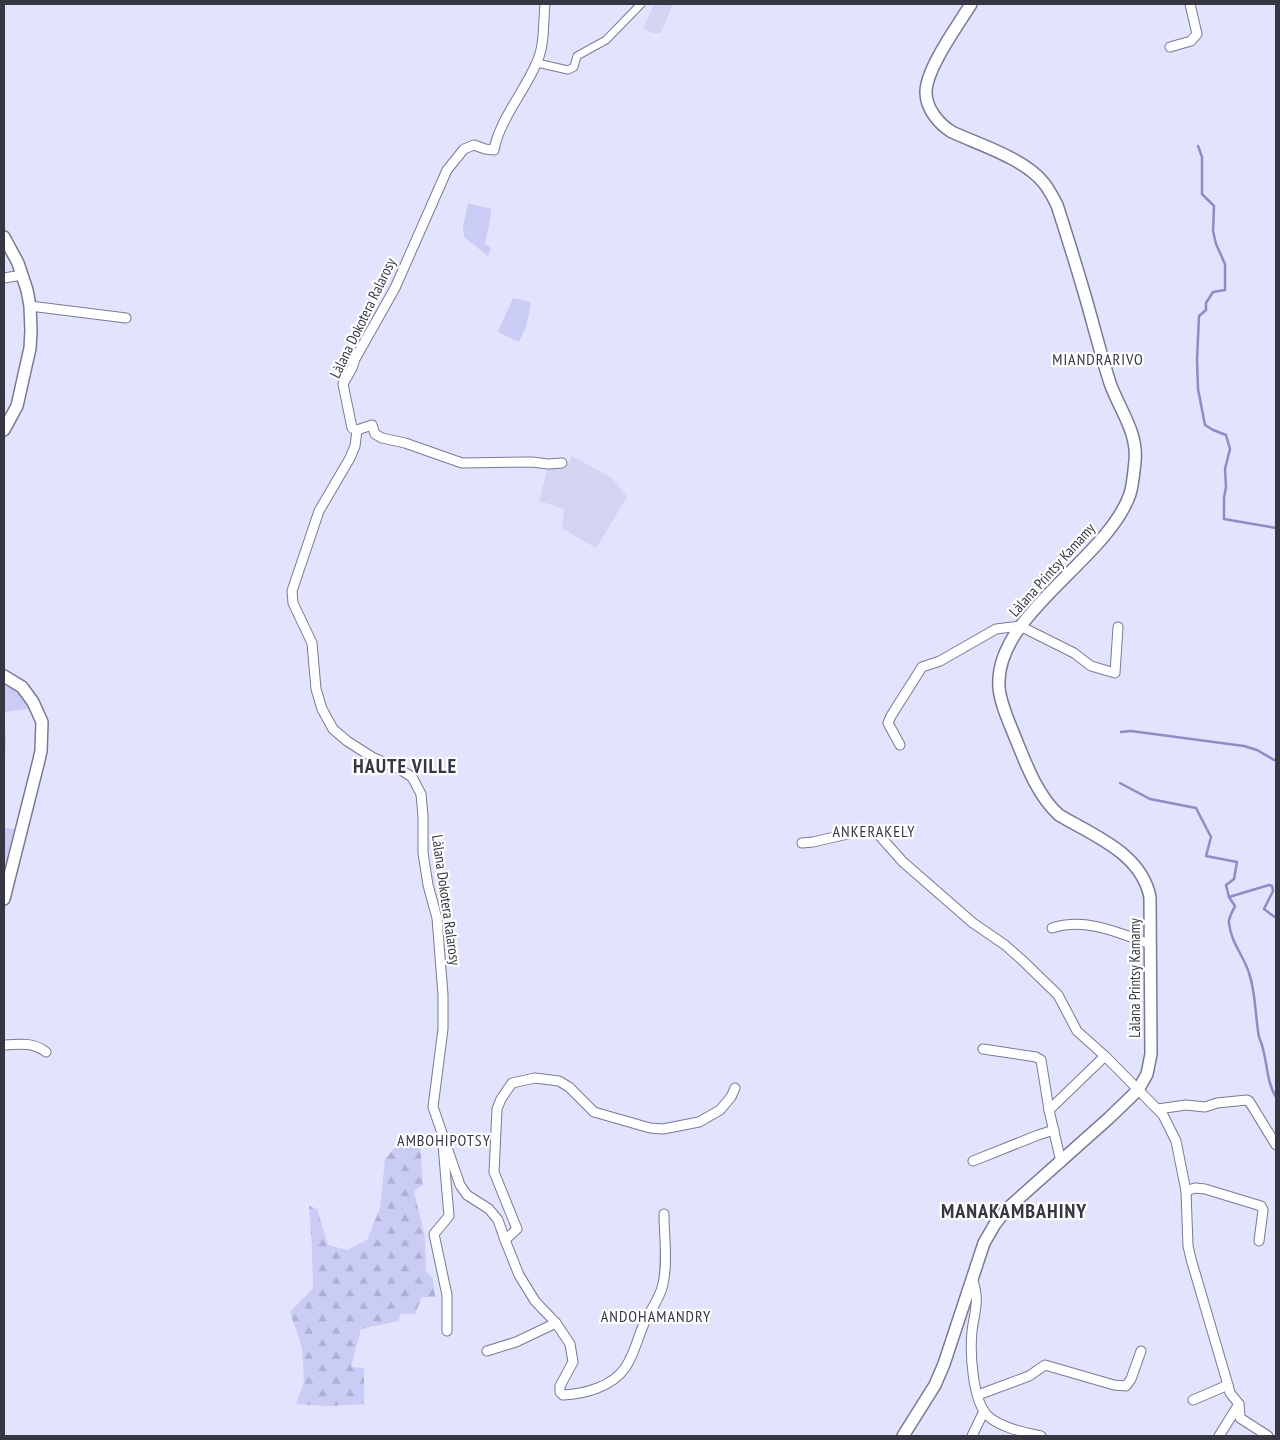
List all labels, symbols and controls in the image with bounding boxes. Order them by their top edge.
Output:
street label: Làlana Dokotera Ralarosy [325,254,400,381]
district label: MIANDRARIVO [1052,349,1144,369]
street label: Làlana Printsy Kamamy [1005,519,1099,620]
district label: HAUTE VILLE [353,753,457,779]
district label: ANKERAKELY [832,821,916,841]
street label: Làlana Dokotera Ralarosy [428,834,465,967]
street label: Làlana Printsy Kamamy [1125,918,1144,1038]
district label: AMBOHIPOTSY [397,1130,491,1150]
district label: MANAKAMBAHINY [941,1198,1087,1224]
district label: ANDOHAMANDRY [601,1306,711,1326]

